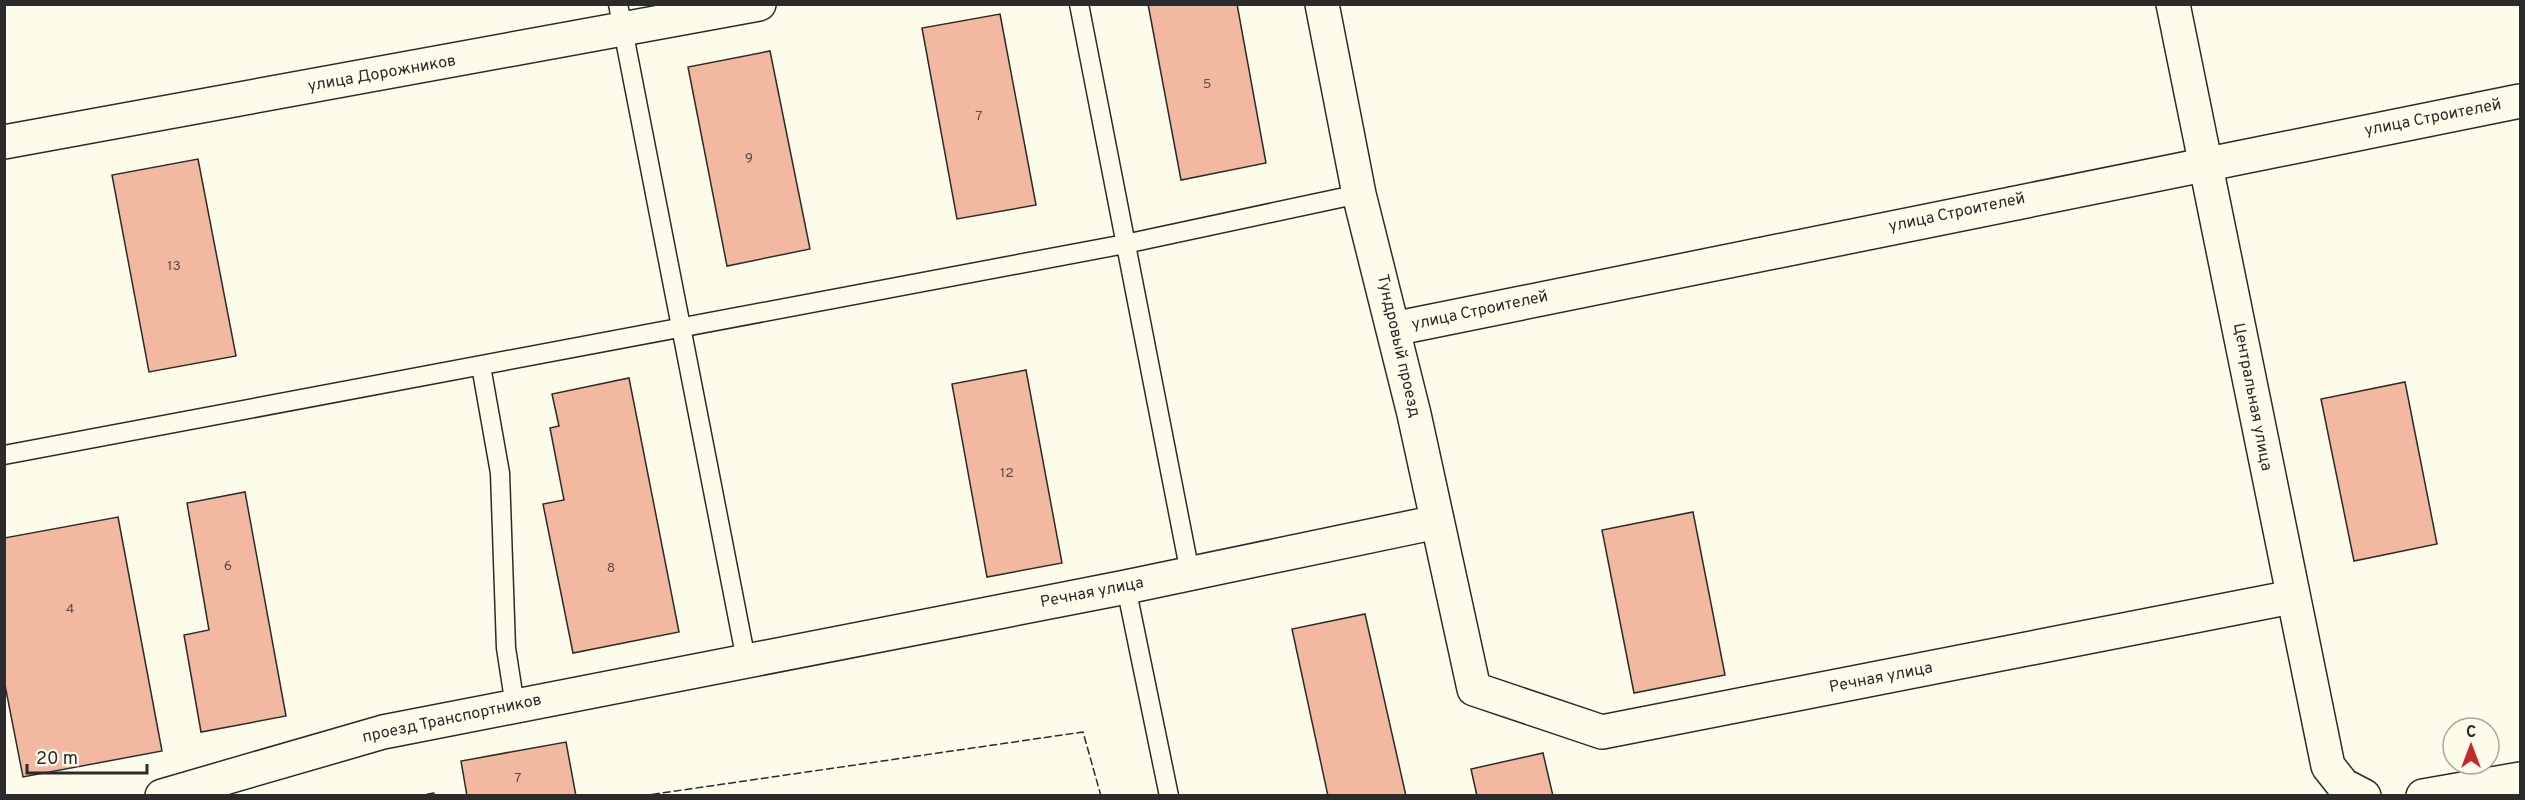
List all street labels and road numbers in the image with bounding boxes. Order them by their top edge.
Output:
street label: улица Дорожников [306,51,458,97]
street label: улица Строителей [2363,95,2503,141]
street label: улица Строителей [1887,189,2027,237]
street label: Тундровый проезд [1372,273,1424,419]
street label: улица Строителей [1410,287,1550,335]
street label: Центральная улица [2228,321,2276,473]
street label: Речная улица [1039,573,1145,613]
street label: Речная улица [1828,658,1934,698]
street label: проезд Транспортников [361,690,543,748]

